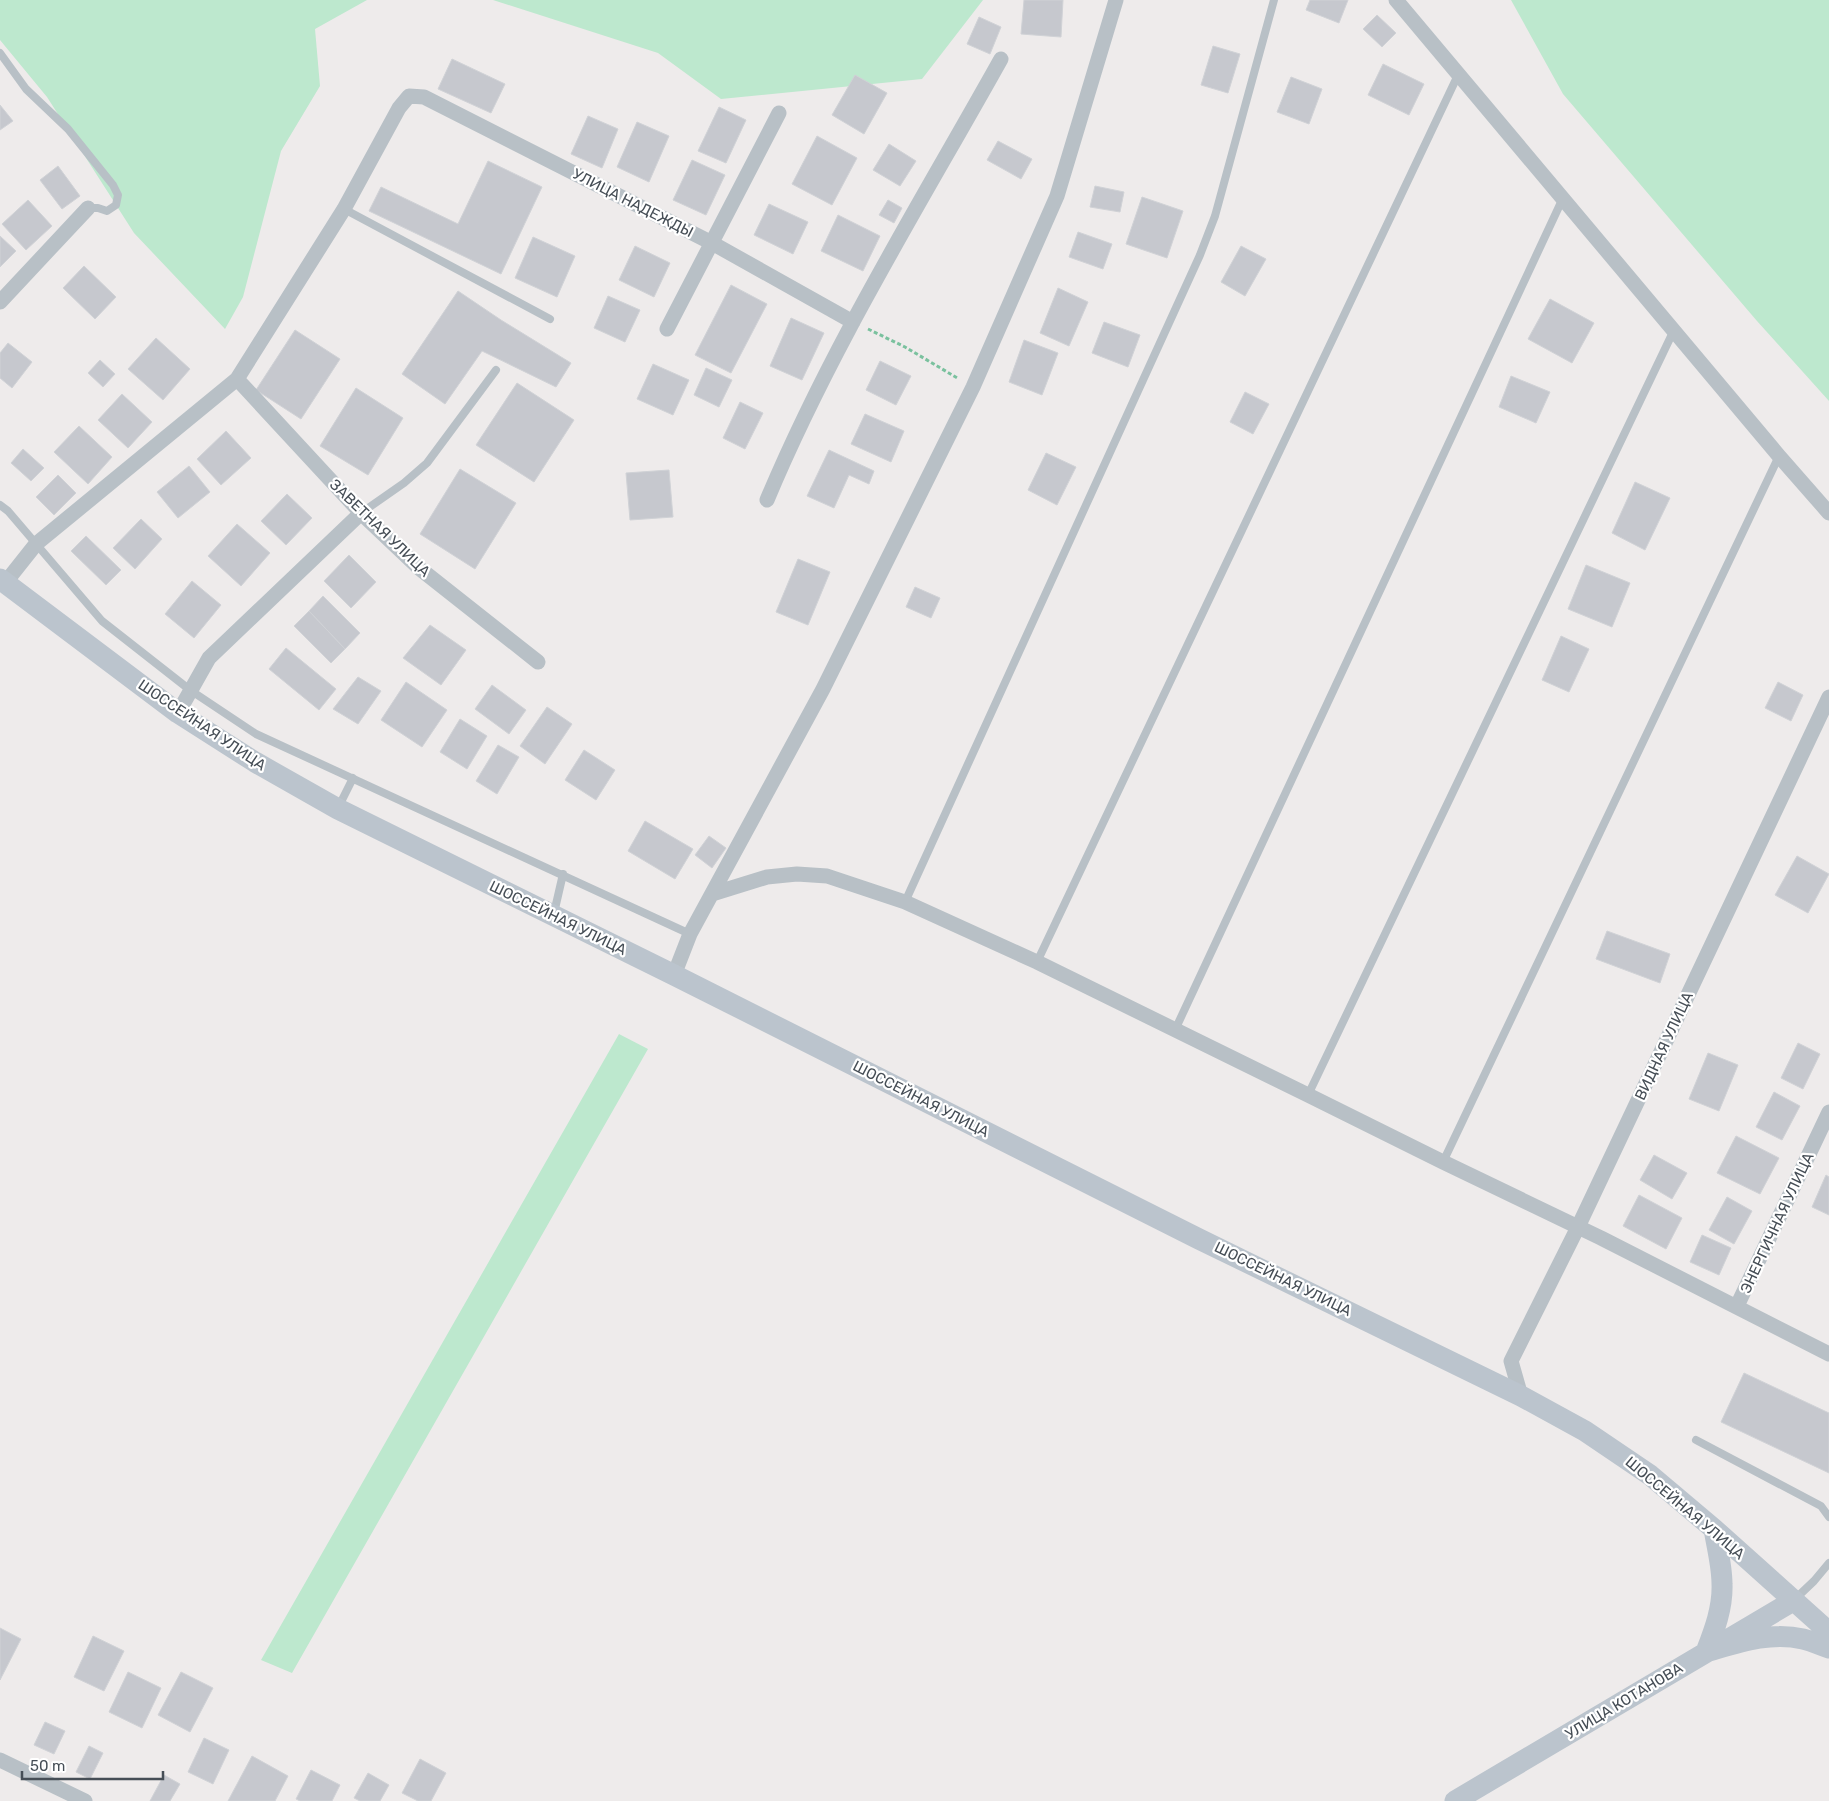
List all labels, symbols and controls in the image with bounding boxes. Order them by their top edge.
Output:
street label: УЛИЦА НАДЕЖДЫ [570,165,696,241]
street label: ЗАВЕТНАЯ УЛИЦА [326,475,434,581]
street label: ШОССЕЙНАЯ УЛИЦА [135,676,269,774]
street label: ШОССЕЙНАЯ УЛИЦА [487,877,629,959]
street label: ВИДНАЯ УЛИЦА [1631,989,1697,1103]
street label: ШОССЕЙНАЯ УЛИЦА [850,1057,992,1141]
street label: ЭНЕРГИЧНАЯ УЛИЦА [1736,1150,1818,1296]
street label: ШОССЕЙНАЯ УЛИЦА [1212,1238,1354,1320]
street label: ШОССЕЙНАЯ УЛИЦА [1622,1453,1748,1563]
street label: УЛИЦА КОТАНОВА [1562,1659,1686,1743]
scale bar [22,1748,164,1780]
text: 50 m [30,1757,65,1775]

